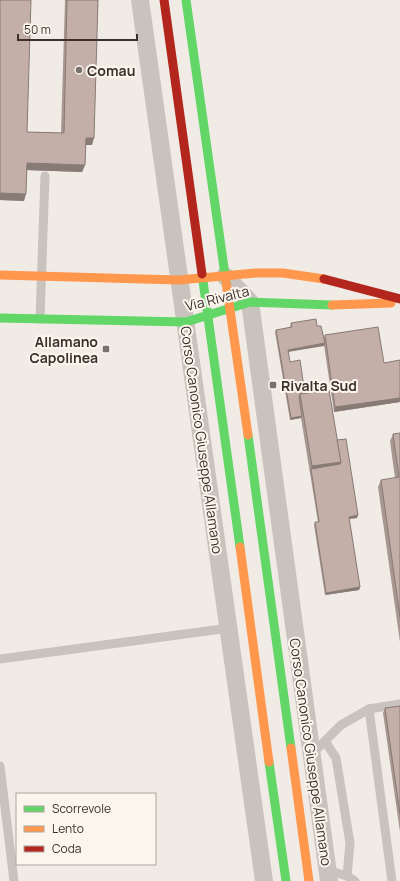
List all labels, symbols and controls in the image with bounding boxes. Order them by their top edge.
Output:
scale bar [18,16,137,42]
text: 50 m [24,21,51,38]
place label: Comau [87,61,135,80]
marker: Comau [74,65,84,75]
street label: Via Rivalta [183,281,251,315]
street label: Corso Canonico Giuseppe Allamano [177,325,227,555]
place label: Allamano Capolinea [29,332,98,367]
marker: Allamano Capolinea [101,344,111,354]
place label: Rivalta Sud [281,376,357,395]
marker: Rivalta Sud [268,380,278,390]
street label: Corso Canonico Giuseppe Allamano [286,637,336,867]
legend [16,793,156,865]
text: Scorrevole [52,800,111,817]
text: Lento [52,820,84,837]
text: Coda [52,840,81,857]

